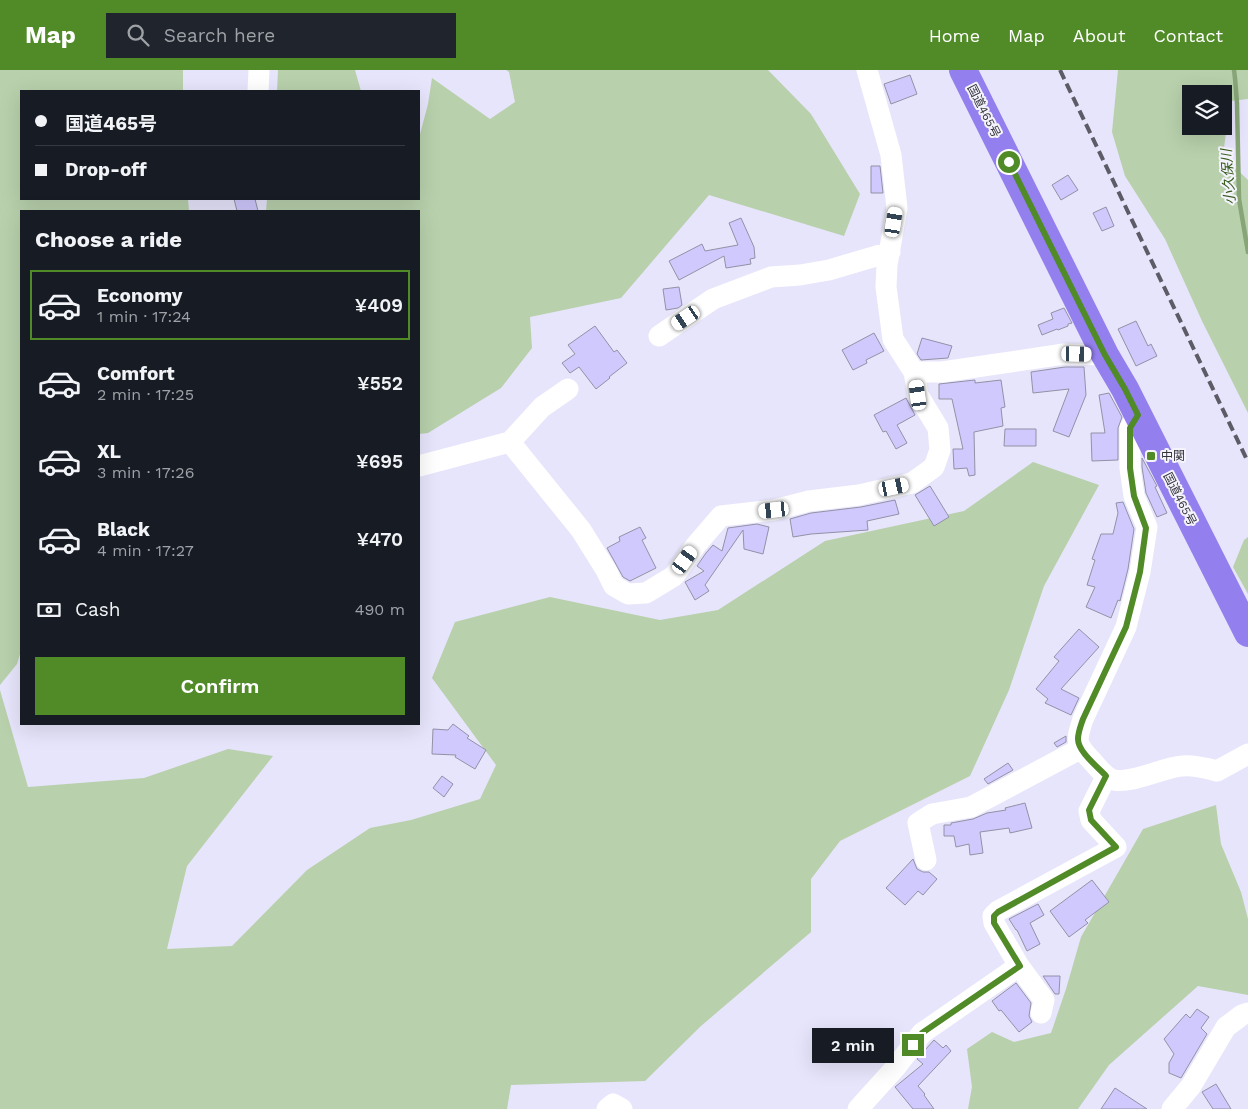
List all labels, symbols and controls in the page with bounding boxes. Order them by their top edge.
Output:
search box [106,13,456,58]
text: Map [25,21,76,49]
icon: search [124,21,152,49]
text: Search here [164,24,275,47]
text: Home [929,25,980,46]
text: Map [1008,25,1045,46]
text: About [1073,25,1125,46]
text: Contact [1153,25,1223,46]
street label: 国道465号 [965,82,1003,140]
map controls [1182,85,1232,135]
button: layers [1182,85,1232,135]
text: 国道465号 [65,112,157,135]
water label: 小久保川 [1218,147,1238,205]
route start [998,151,1020,173]
text: Drop-off [65,158,147,181]
car [884,206,903,238]
text: Choose a ride [35,227,182,252]
icon: car [37,283,82,328]
text: Economy [97,284,182,307]
text: ¥409 [355,294,403,317]
car [669,303,702,333]
text: 1 min · 17:24 [97,307,191,326]
car [1061,346,1092,362]
icon: car [37,361,82,406]
text: Comfort [97,362,175,385]
text: ¥552 [357,372,403,395]
car [908,379,927,411]
text: 2 min · 17:25 [97,385,194,404]
icon: car [37,439,82,484]
text: XL [97,440,121,463]
place label: 中関 [1161,449,1185,463]
text: ¥695 [356,450,403,473]
marker: 中関 [1145,450,1157,462]
text: 3 min · 17:26 [97,463,194,482]
street label: 国道465号 [1161,470,1199,528]
car [877,477,910,497]
car [758,501,789,519]
icon: car [37,517,82,562]
text: Black [97,518,150,541]
text: ¥470 [357,528,403,551]
text: 4 min · 17:27 [97,541,194,560]
car [670,543,699,577]
icon: cash [35,596,63,624]
text: Cash [75,598,121,621]
text: 490 m [355,600,405,619]
button: Confirm [35,657,405,715]
callout: 2 min [813,1028,896,1062]
route end [902,1034,924,1056]
text: 2 min [831,1036,875,1055]

